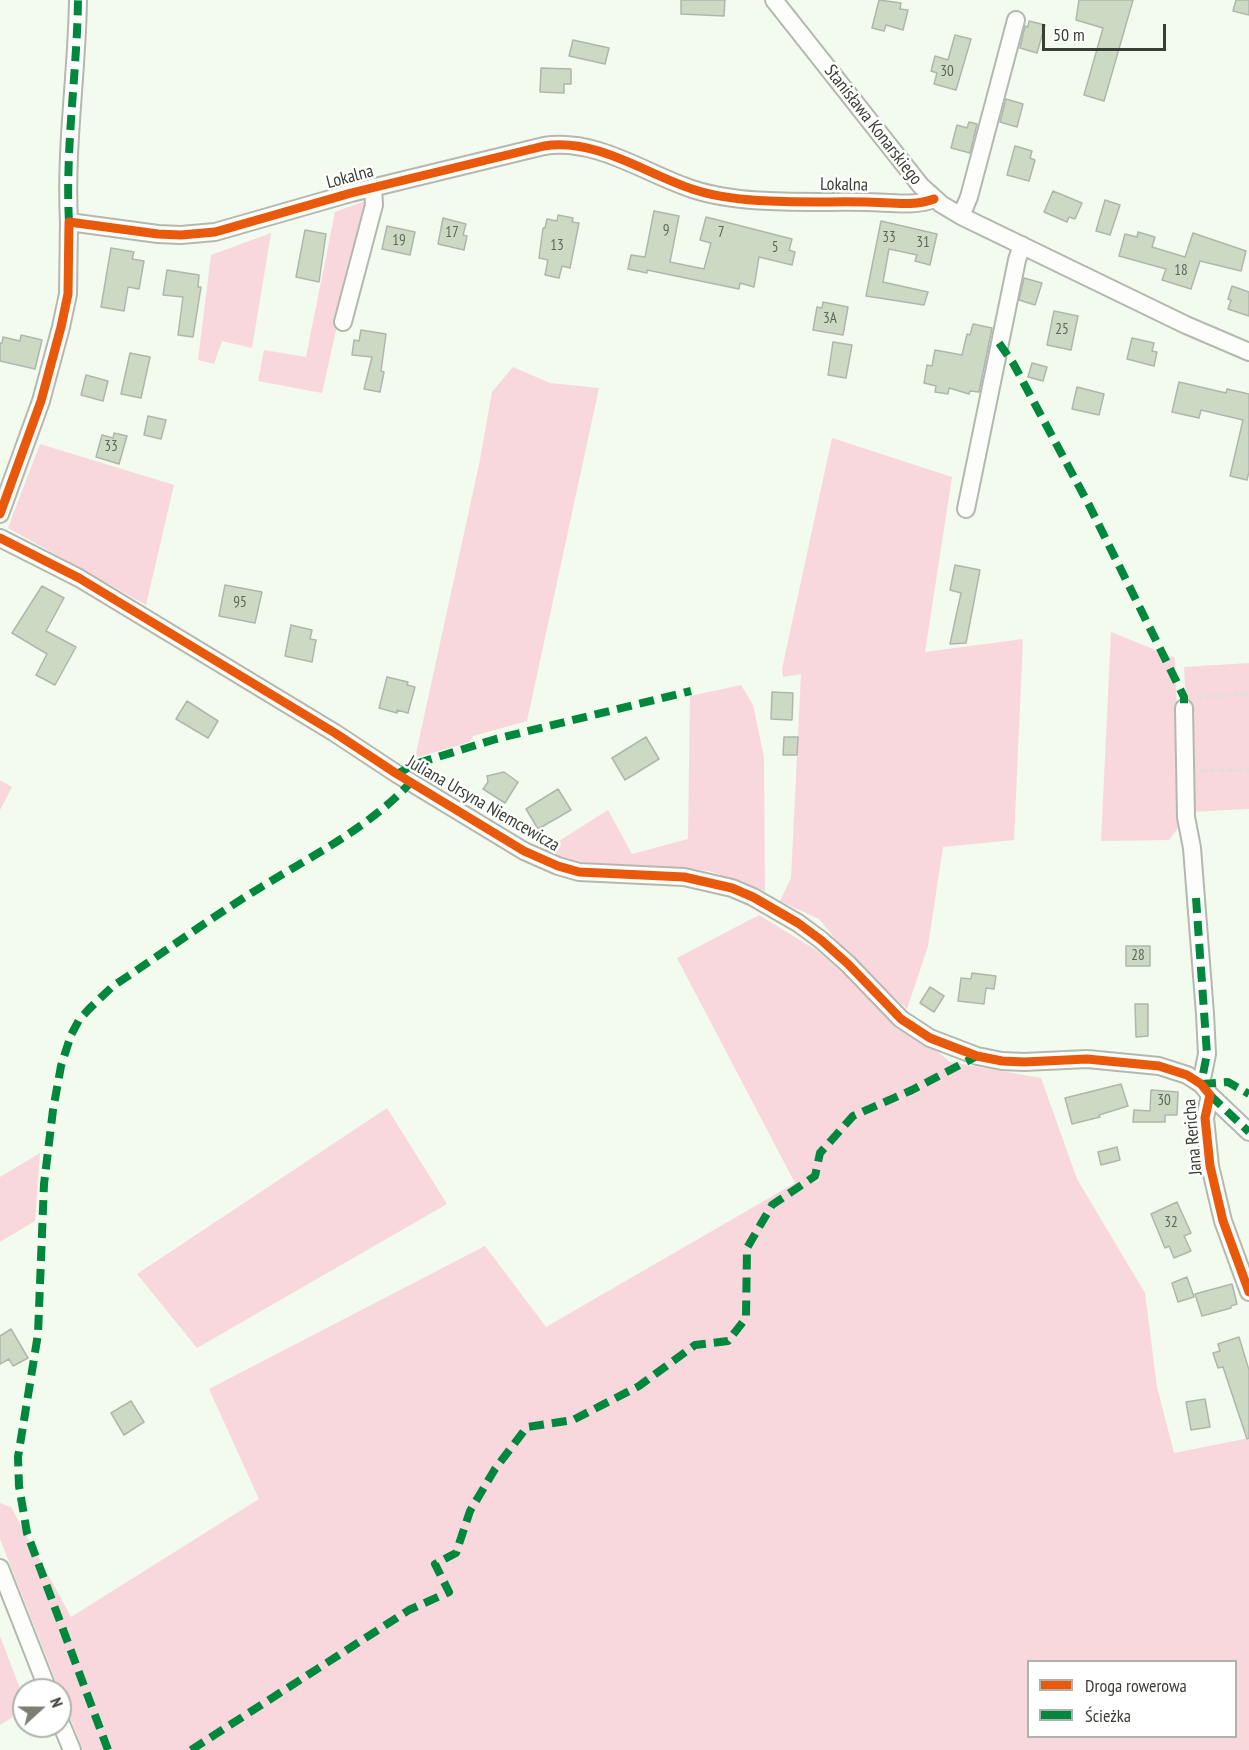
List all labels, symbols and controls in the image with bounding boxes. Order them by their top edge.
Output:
scale bar [1045,12,1170,50]
text: 50 m [1053,23,1085,46]
street label: Stanisława Konarskiego [819,61,927,189]
house number: 30 [940,63,954,81]
street label: Lokalna [324,160,376,194]
street label: Lokalna [820,174,868,196]
house number: 9 [663,222,669,240]
house number: 17 [445,224,459,242]
house number: 7 [718,224,724,242]
house number: 33 [882,229,896,247]
house number: 19 [392,232,406,250]
house number: 31 [916,234,930,252]
house number: 13 [550,237,564,255]
house number: 5 [772,239,778,257]
house number: 18 [1174,262,1188,280]
house number: 3A [823,310,837,328]
house number: 25 [1055,321,1069,339]
house number: 33 [104,438,118,456]
house number: 95 [233,594,247,612]
street label: Juliana Ursyna Niemcewicza [403,751,563,857]
house number: 28 [1131,947,1145,965]
house number: 30 [1157,1092,1171,1110]
street label: Jana Rericha [1179,1098,1207,1176]
house number: 32 [1164,1214,1178,1232]
legend [1027,1660,1237,1738]
text: Droga rowerowa [1085,1674,1187,1697]
north arrow [12,1678,72,1738]
text: N [46,1695,68,1710]
text: Ścieżka [1085,1704,1131,1727]

